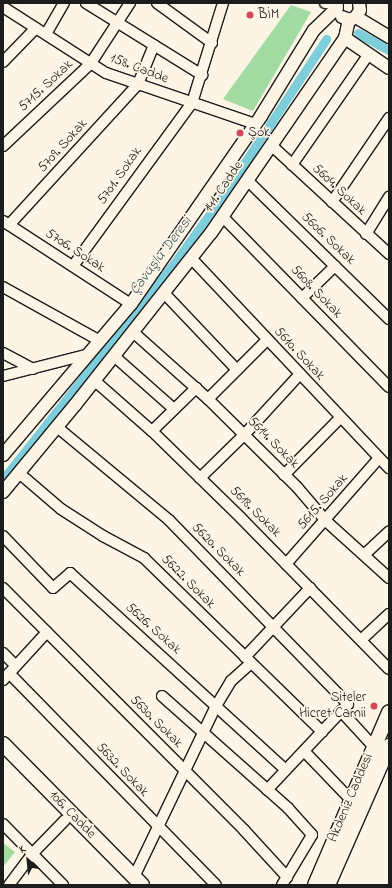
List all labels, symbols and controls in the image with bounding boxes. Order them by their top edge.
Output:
place label: BİM [258,7,279,23]
marker: BİM [245,10,255,20]
street label: 158. Cadde [107,50,171,88]
street label: 5715. Sokak [15,57,77,115]
street label: 5709. Sokak [35,116,91,176]
place label: Şok [248,125,270,141]
marker: Şok [235,128,245,138]
street label: 5701. Sokak [94,144,146,208]
street label: 141. Cadde [201,158,247,216]
street label: 5604. Sokak [308,161,370,219]
street label: 5606. Sokak [298,209,358,269]
water label: Çavuşlu Deresi [126,214,196,298]
street label: 5706. Sokak [42,225,108,277]
street label: 5608. Sokak [287,262,345,322]
street label: 5610. Sokak [270,324,328,384]
street label: 5614. Sokak [244,414,302,472]
street label: 5615. Sokak [294,471,352,533]
street label: 5618. Sokak [226,483,284,541]
street label: 5620. Sokak [188,520,248,580]
street label: 5622. Sokak [157,551,219,613]
street label: 5626. Sokak [122,600,184,658]
place label: Siteler Hicret Camii [299,690,366,722]
street label: 5630. Sokak [126,692,186,752]
marker: Siteler Hicret Camii [369,701,379,711]
street label: 5632. Sokak [92,739,152,801]
street label: Akdeniz Caddesi [325,751,377,845]
street label: 106. Cadde [45,787,99,843]
north arrow [8,840,48,880]
text: K [17,841,29,858]

